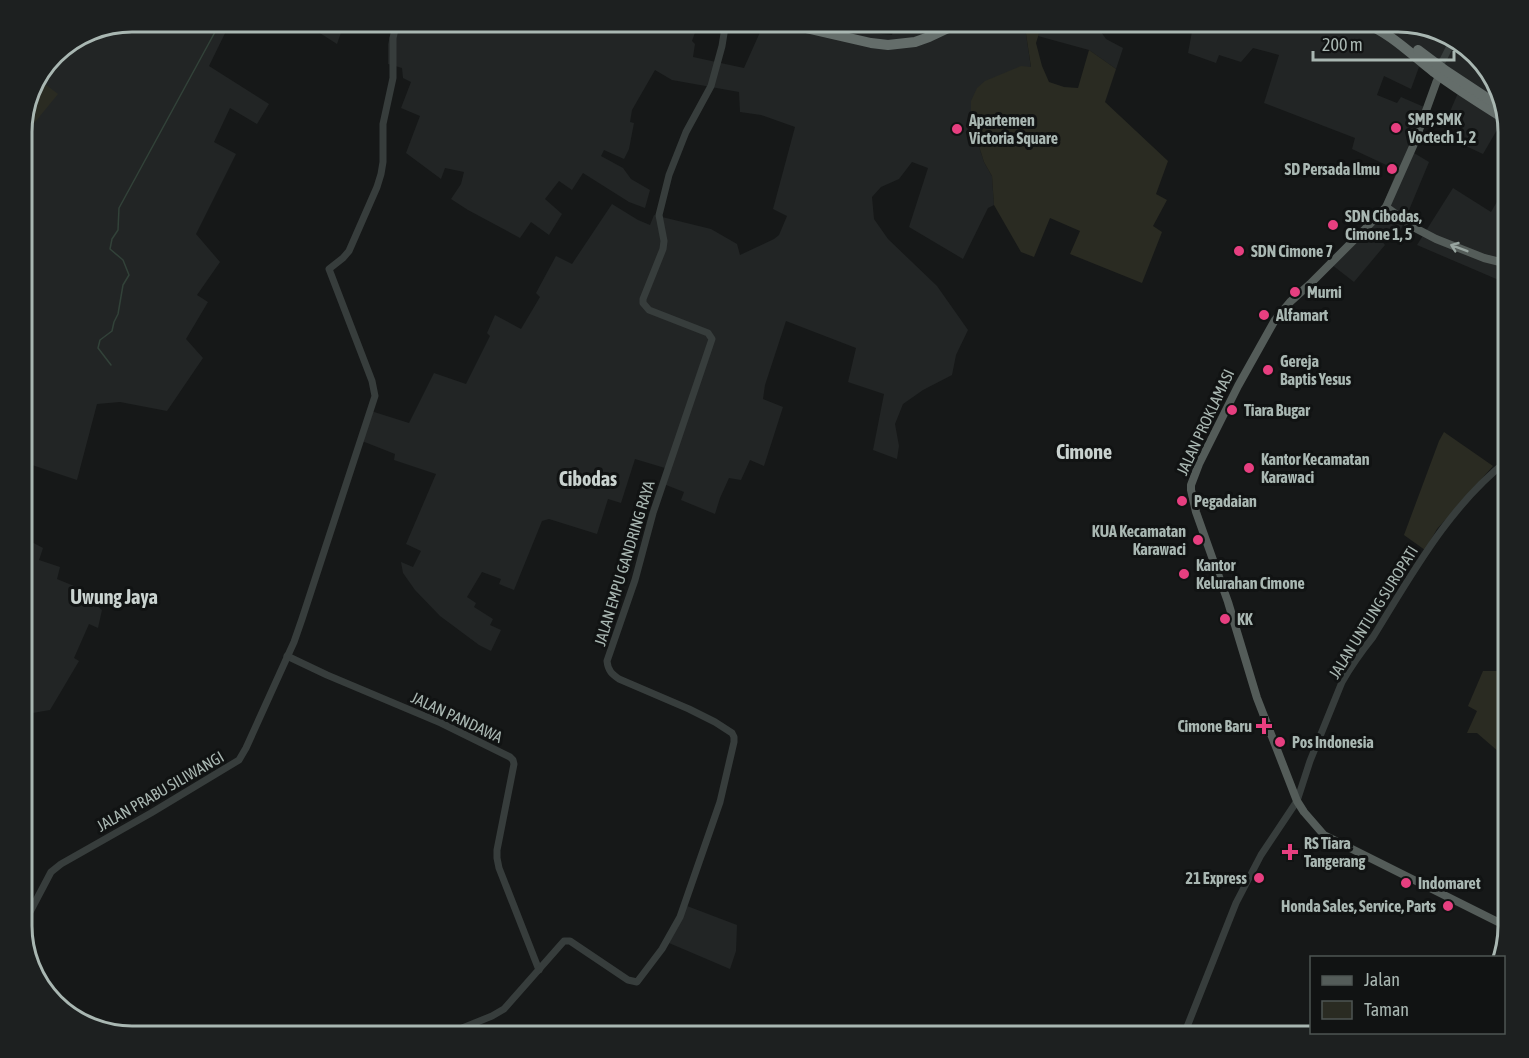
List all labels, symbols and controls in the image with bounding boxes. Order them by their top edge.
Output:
scale bar [1313,24,1454,62]
text: 200 m [1322,34,1363,55]
place label: SMP, SMK Voctech 1, 2 [1407,110,1476,146]
place label: Apartemen Victoria Square [968,111,1058,147]
marker: SMP, SMK Voctech 1, 2 [1389,121,1403,135]
marker: Apartemen Victoria Square [950,122,964,136]
place label: SD Persada Ilmu [1285,160,1380,178]
marker: SD Persada Ilmu [1385,162,1399,176]
place label: SDN Cibodas, Cimone 1, 5 [1345,207,1422,243]
marker: SDN Cibodas, Cimone 1, 5 [1326,218,1340,232]
place label: SDN Cimone 7 [1251,242,1333,260]
one-way arrow [1450,242,1468,253]
marker: SDN Cimone 7 [1232,244,1246,258]
place label: Murni [1307,283,1342,301]
marker: Murni [1288,285,1302,299]
place label: Alfamart [1275,306,1328,324]
marker: Alfamart [1257,308,1271,322]
place label: Gereja Baptis Yesus [1280,352,1352,388]
marker: Gereja Baptis Yesus [1261,363,1275,377]
street label: JALAN PROKLAMASI [1173,366,1237,478]
place label: Tiara Bugar [1244,401,1310,419]
marker: Tiara Bugar [1225,403,1239,417]
district label: Cimone [1056,440,1112,463]
place label: Kantor Kecamatan Karawaci [1261,450,1370,486]
marker: Kantor Kecamatan Karawaci [1242,461,1256,475]
district label: Cibodas [559,467,617,490]
street label: JALAN EMPU GANDRING RAYA [590,478,658,648]
place label: Pegadaian [1194,492,1257,510]
marker: Pegadaian [1175,494,1189,508]
place label: KUA Kecamatan Karawaci [1092,522,1186,558]
marker: KUA Kecamatan Karawaci [1191,533,1205,547]
street label: JALAN UNTUNG SUROPATI [1325,542,1421,682]
place label: Kantor Kelurahan Cimone [1196,556,1305,592]
marker: Kantor Kelurahan Cimone [1177,567,1191,581]
district label: Uwung Jaya [70,585,158,608]
place label: KK [1237,610,1253,628]
marker: KK [1218,612,1232,626]
street label: JALAN PANDAWA [408,688,506,746]
place label: Cimone Baru [1177,717,1252,735]
marker: Cimone Baru [1257,719,1271,733]
place label: Pos Indonesia [1292,733,1374,751]
marker: Pos Indonesia [1273,735,1287,749]
street label: JALAN PRABU SILIWANGI [93,747,227,835]
place label: RS Tiara Tangerang [1304,834,1366,870]
marker: RS Tiara Tangerang [1281,843,1299,861]
place label: 21 Express [1186,869,1247,887]
marker: 21 Express [1252,871,1266,885]
place label: Indomaret [1418,874,1481,892]
marker: Indomaret [1399,876,1413,890]
place label: Honda Sales, Service, Parts [1281,897,1436,915]
marker: Honda Sales, Service, Parts [1441,899,1455,913]
legend [1310,956,1505,1034]
text: Jalan [1364,969,1400,990]
text: Taman [1364,999,1409,1020]

